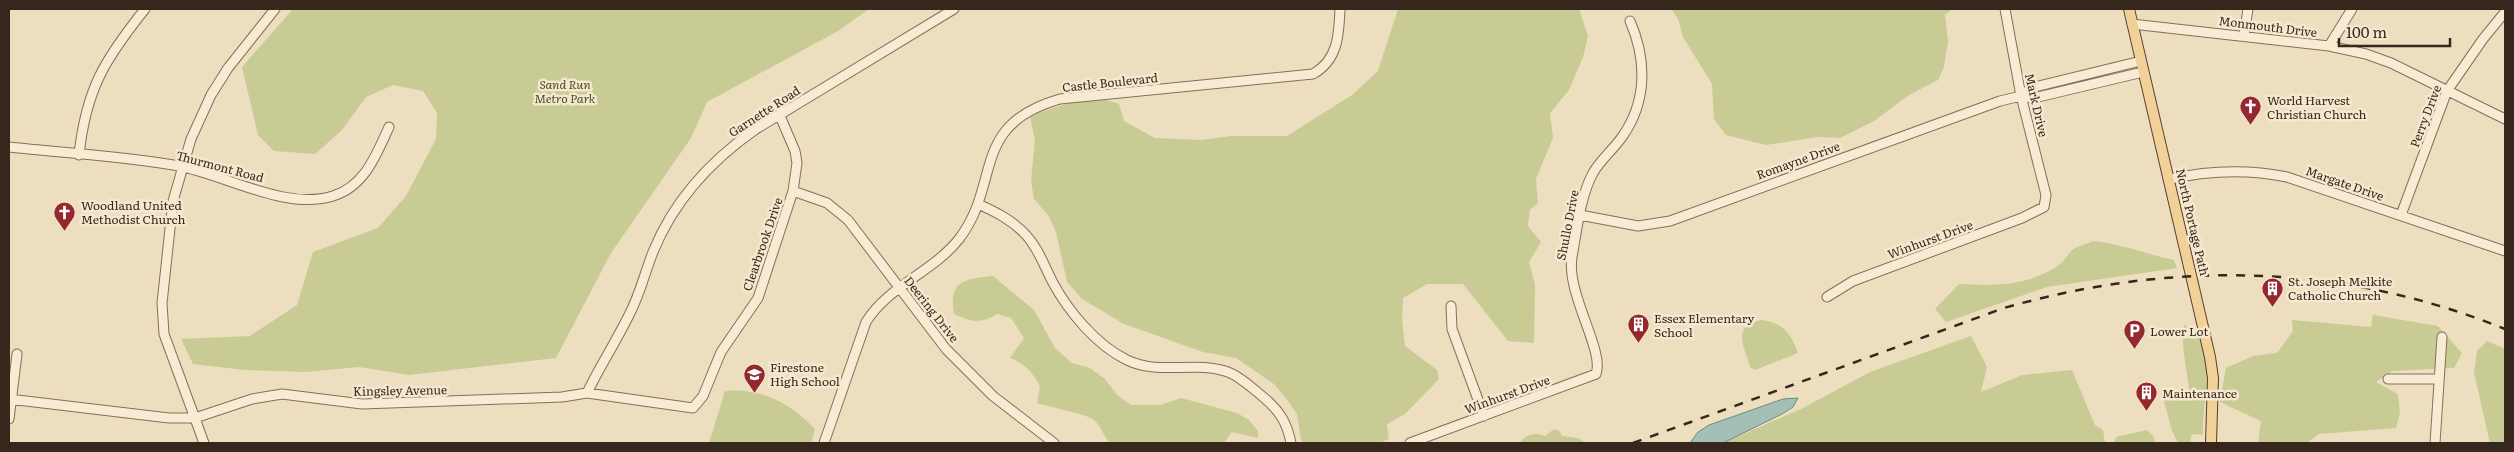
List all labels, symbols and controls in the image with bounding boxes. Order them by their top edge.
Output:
street label: Monmouth Drive [2218,11,2318,41]
scale bar [2339,15,2450,47]
text: 100 m [2346,20,2387,43]
street label: Castle Boulevard [1061,68,1159,96]
street label: Mark Drive [2021,71,2053,139]
park label: Sand Run Metro Park [535,75,596,107]
street label: Garnette Road [725,81,804,141]
street label: Perry Drive [2405,82,2445,150]
place label: World Harvest Christian Church [2267,91,2367,123]
church icon: World Harvest Christian Church [2239,95,2263,126]
street label: Romayne Drive [1754,137,1842,183]
street label: Thurmont Road [174,146,267,187]
street label: Margate Drive [2304,161,2386,205]
street label: North Portage Path [2172,167,2214,277]
street label: Shullo Drive [1551,188,1583,262]
street label: Clearbrook Drive [738,195,786,293]
place label: Woodland United Methodist Church [81,196,185,228]
church icon: Woodland United Methodist Church [53,200,77,231]
street label: Winhurst Drive [1885,215,1975,263]
street label: Deering Drive [900,272,964,346]
place label: St. Joseph Melkite Catholic Church [2288,272,2392,304]
building icon: St. Joseph Melkite Catholic Church [2260,276,2284,307]
place label: Essex Elementary School [1654,309,1755,341]
building icon: Essex Elementary School [1626,313,1650,344]
parking icon: Lower Lot [2122,319,2146,350]
place label: Lower Lot [2150,322,2208,340]
place label: Firestone High School [770,358,840,390]
school or university icon: Firestone High School [742,362,766,393]
street label: Winhurst Drive [1462,370,1552,418]
street label: Kingsley Avenue [353,380,447,400]
building icon: Maintenance [2134,381,2158,412]
place label: Maintenance [2162,384,2237,402]

